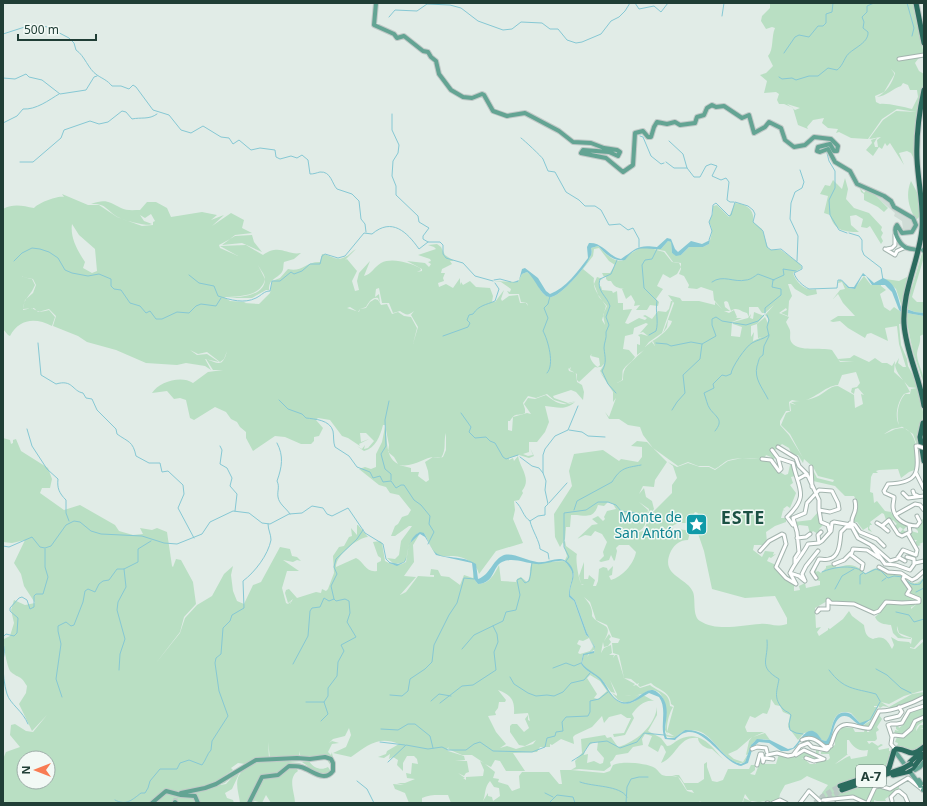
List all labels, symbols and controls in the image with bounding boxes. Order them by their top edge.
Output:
scale bar [18,16,96,42]
text: 500 m [24,21,59,38]
district label: ESTE [721,505,765,529]
place label: Monte de San Antón [614,507,682,542]
place icon: Monte de San Antón [684,512,710,538]
north arrow [16,750,56,790]
road number: A-7 [856,765,886,787]
text: N [18,766,33,774]

